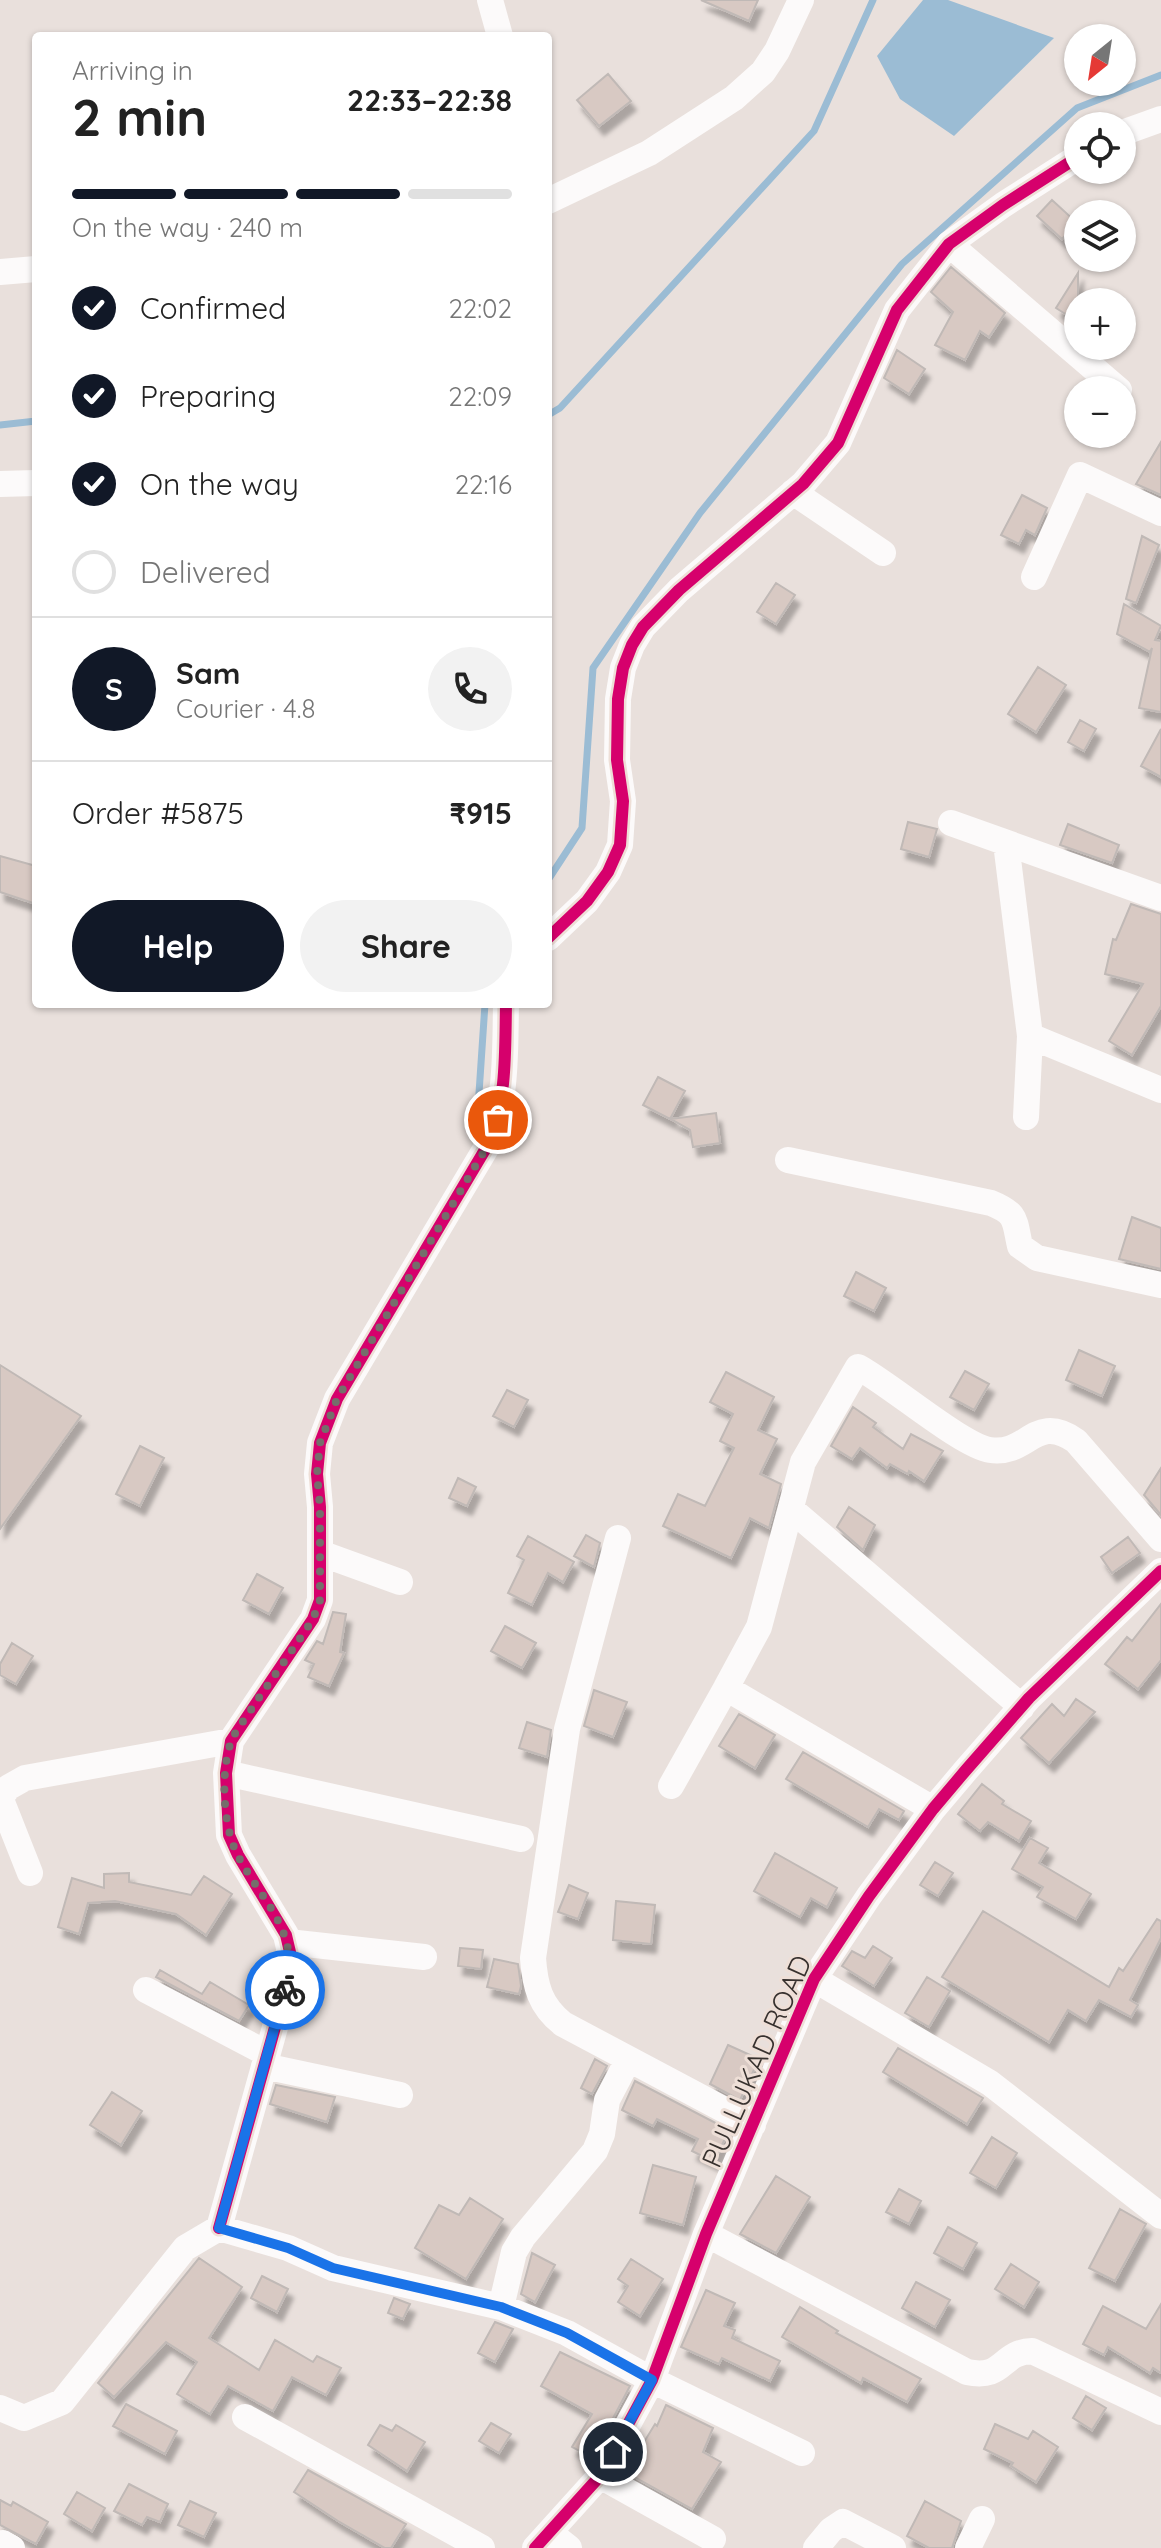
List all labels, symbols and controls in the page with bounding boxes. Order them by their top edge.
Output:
north arrow [1064,24,1136,96]
map controls [1064,24,1136,448]
text: Arriving in [72,54,193,87]
text: 22:33–22:38 [347,81,512,119]
text: 2 min [72,84,207,149]
button: locate [1064,112,1136,184]
button: layers [1064,200,1136,272]
text: On the way · 240 m [72,211,303,244]
icon: check [72,286,116,330]
button: + [1064,288,1136,360]
text: Confirmed [140,289,286,327]
text: 22:02 [448,292,512,325]
icon: check [72,374,116,418]
button: − [1064,376,1136,448]
text: Preparing [140,377,276,415]
text: 22:09 [448,380,512,413]
icon: check [72,462,116,506]
text: On the way [140,465,299,503]
text: 22:16 [455,468,512,501]
text: Delivered [140,553,271,591]
button: phone [428,647,512,731]
text: Sam [176,654,240,692]
text: S [105,670,123,708]
text: Courier · 4.8 [176,692,315,725]
text: Order #5875 [72,794,244,832]
text: ₹915 [449,794,512,832]
button: Help [72,900,284,992]
button: Share [300,900,512,992]
pin [464,1086,532,1154]
icon: bag [476,1098,520,1142]
street label: PULLUKAD ROAD [694,1949,818,2173]
courier [245,1950,325,2030]
icon: bike [263,1968,307,2012]
pin [579,2418,647,2486]
icon: home [591,2430,635,2474]

